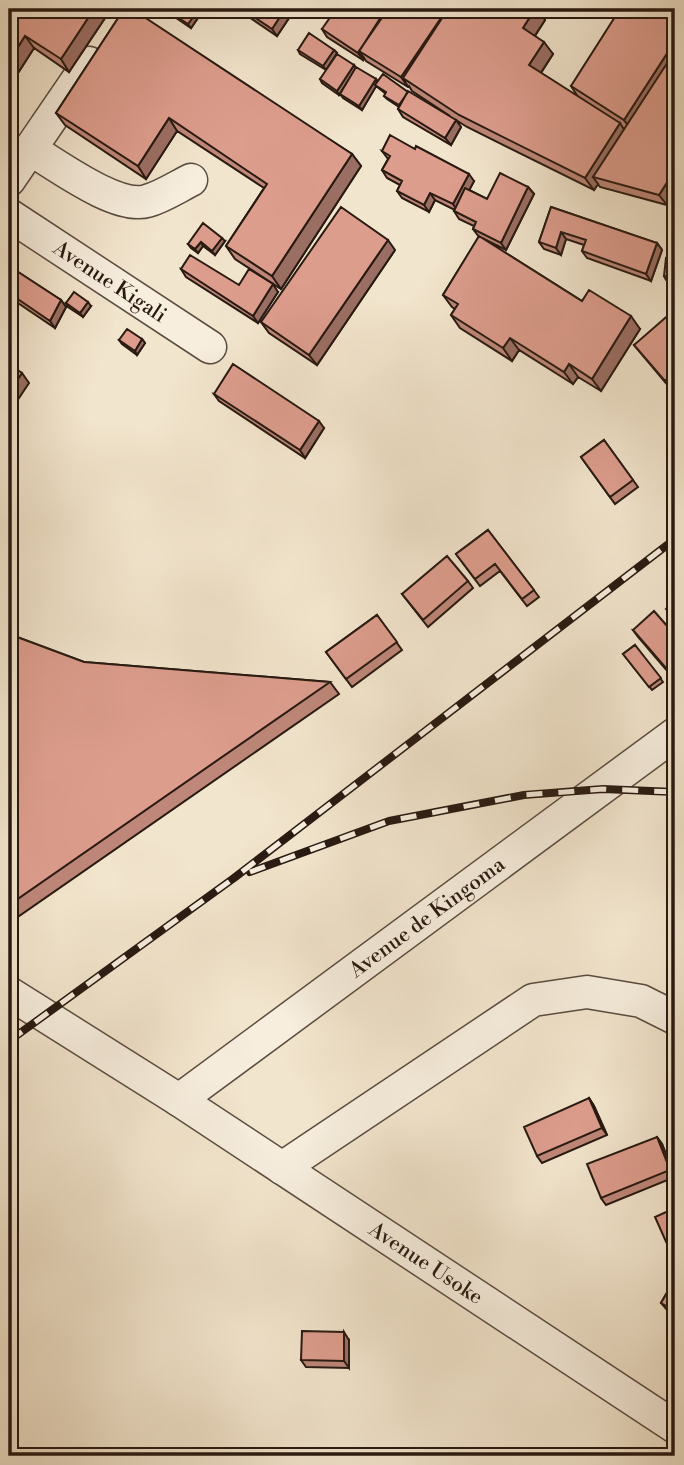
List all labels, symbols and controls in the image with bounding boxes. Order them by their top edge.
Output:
street label: Avenue Kigali [47,235,171,329]
street label: Avenue de Kingoma [344,852,511,984]
street label: Avenue Usoke [363,1216,488,1311]

